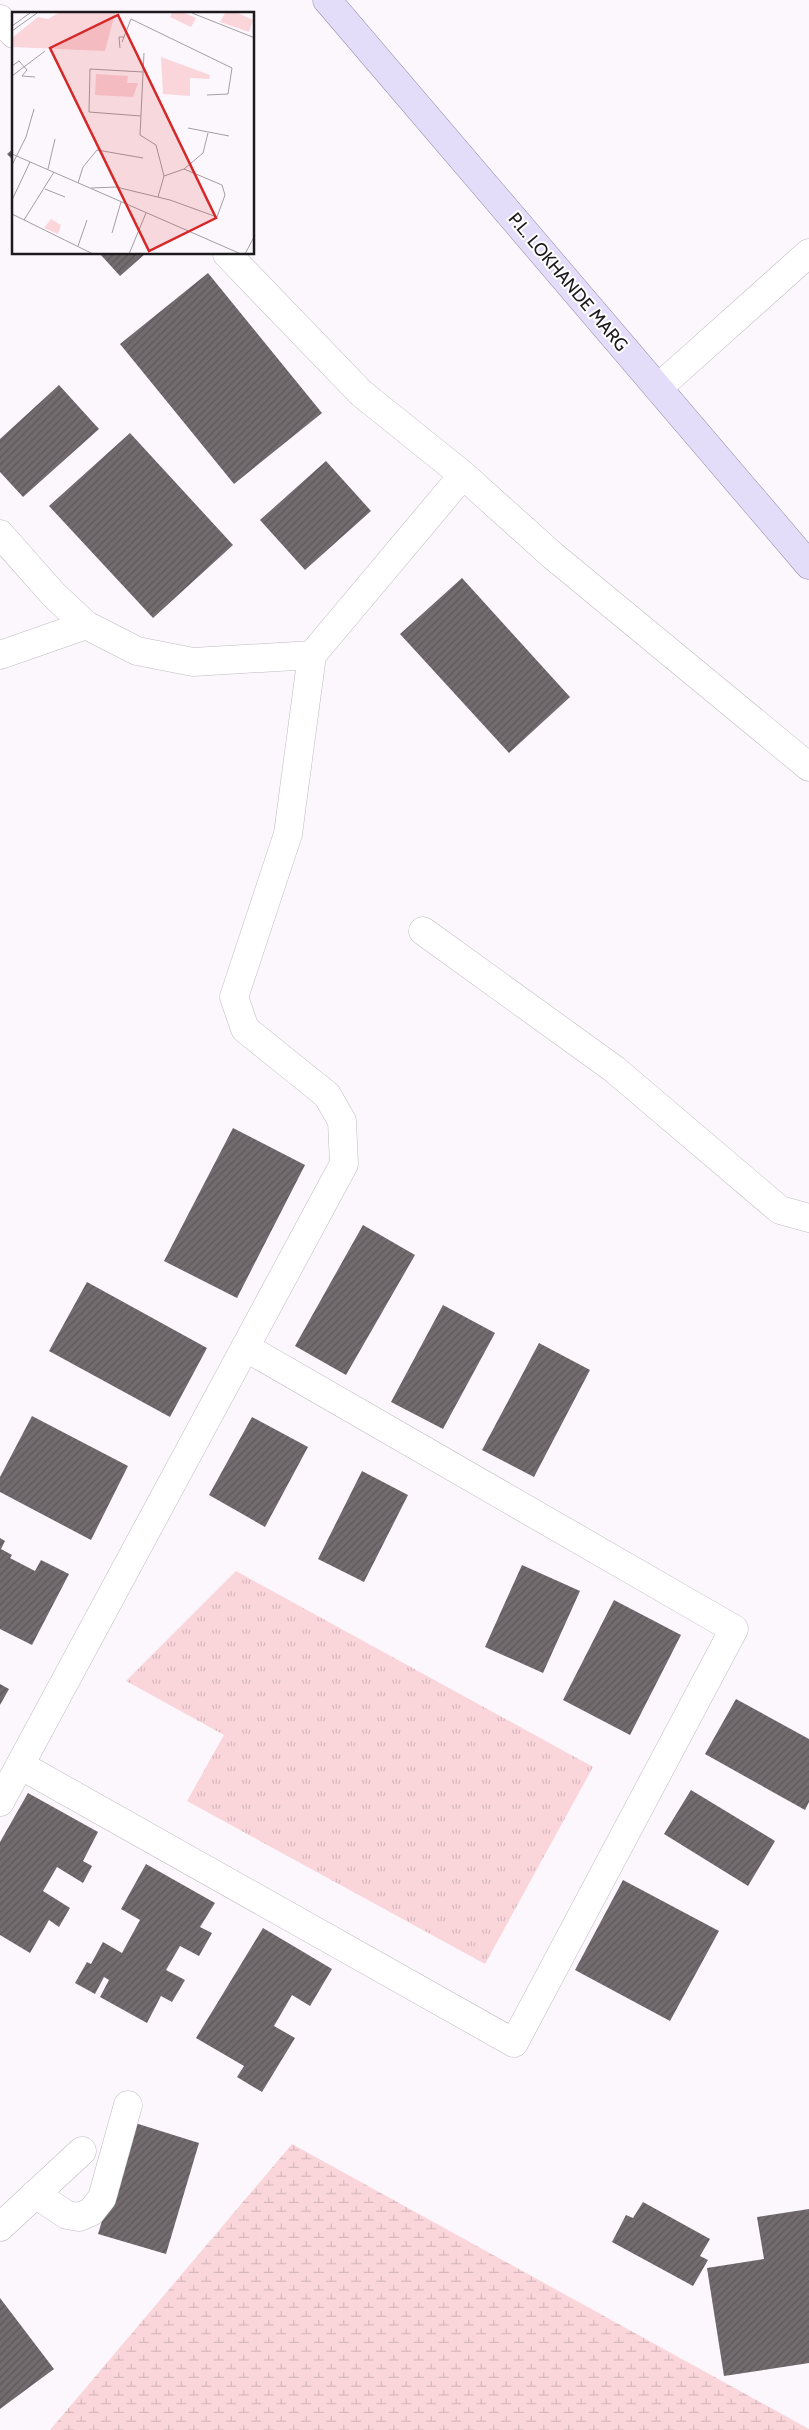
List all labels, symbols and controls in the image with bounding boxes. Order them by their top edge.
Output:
inset map [12,12,255,255]
street label: P.L. LOKHANDE MARG [504,208,632,356]

